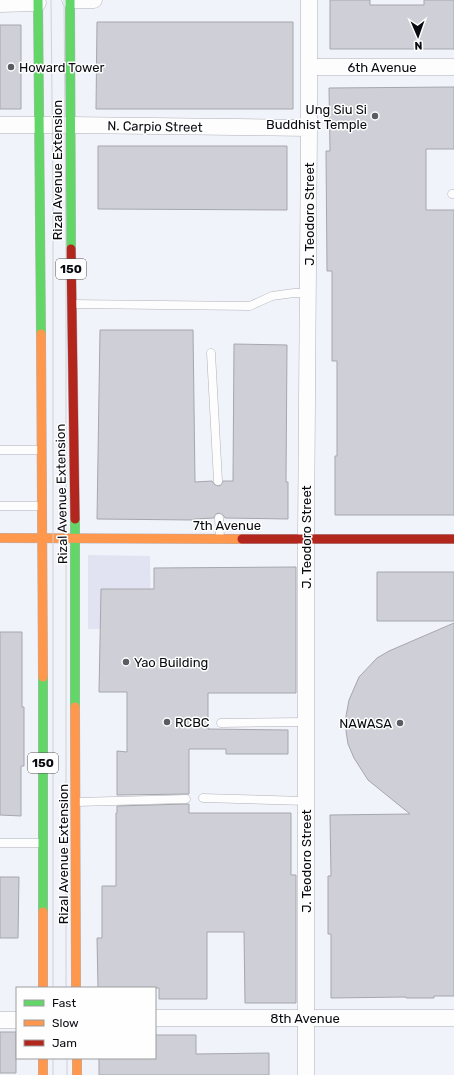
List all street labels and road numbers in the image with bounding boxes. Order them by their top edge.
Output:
street label: 6th Avenue [347,60,417,75]
street label: Rizal Avenue Extension [50,100,65,240]
street label: N. Carpio Street [107,118,203,135]
street label: J. Teodoro Street [302,162,317,266]
road number: 150 [56,259,86,279]
street label: Rizal Avenue Extension [53,424,70,564]
street label: J. Teodoro Street [299,485,314,589]
street label: 7th Avenue [193,518,261,533]
road number: 150 [28,753,58,773]
street label: Rizal Avenue Extension [56,784,71,924]
street label: J. Teodoro Street [299,809,314,913]
street label: 8th Avenue [270,1011,340,1026]

